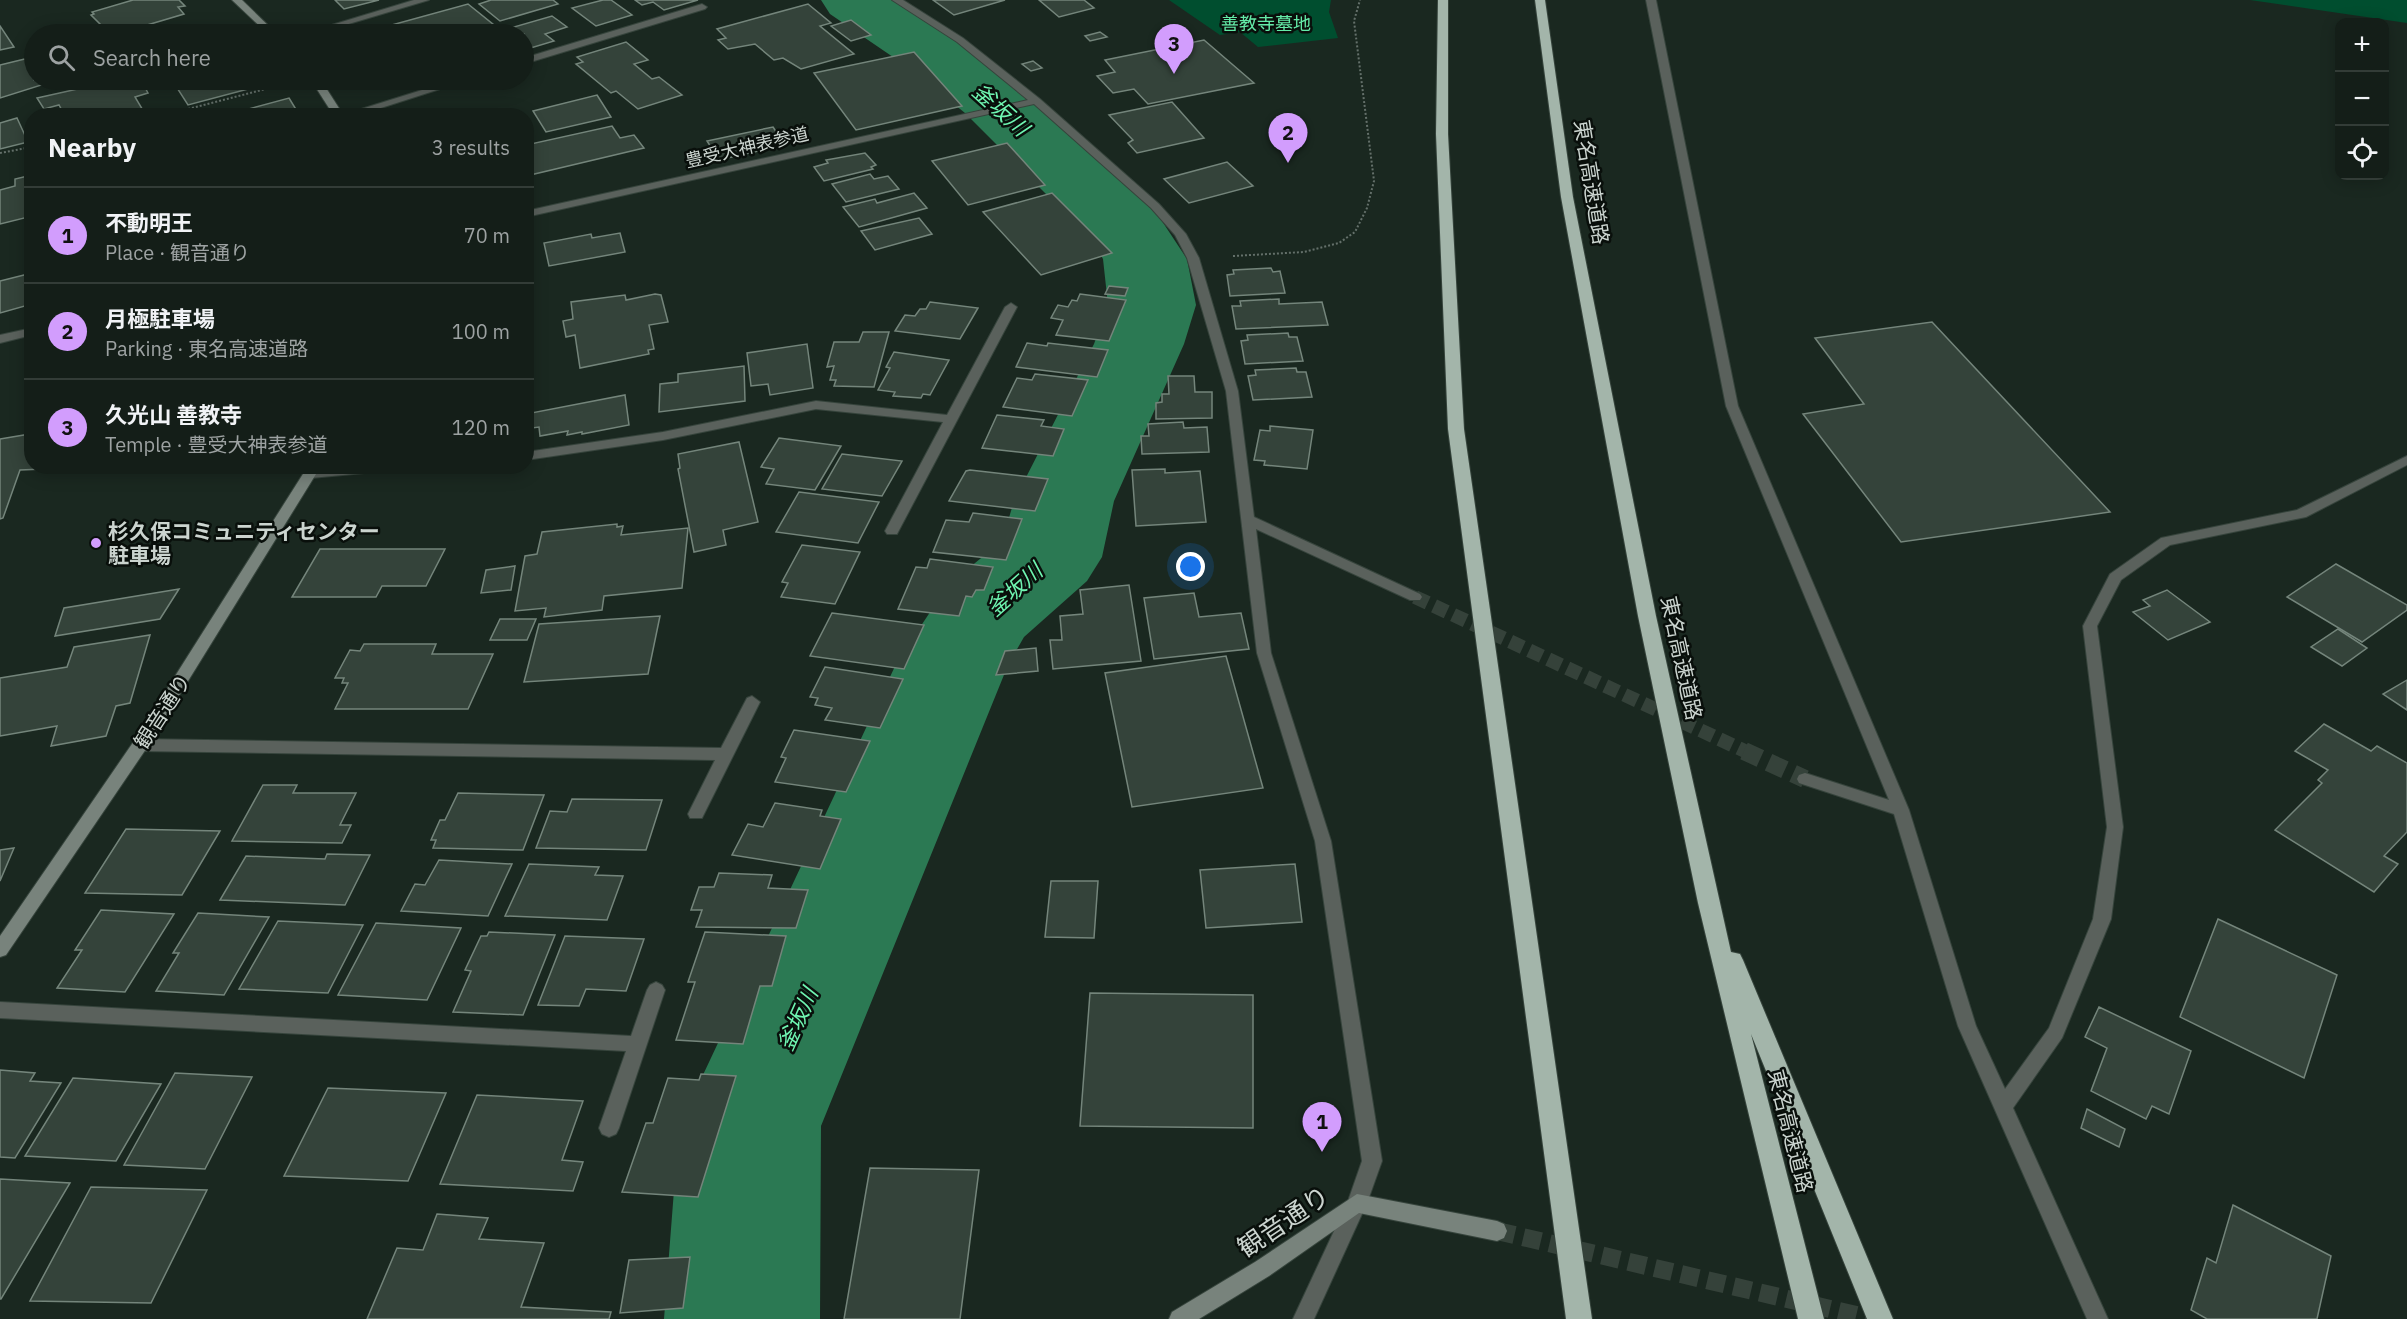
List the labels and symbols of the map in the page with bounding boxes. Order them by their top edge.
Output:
park label: 善教寺墓地 [1221,12,1311,35]
pin: 3 [1154,25,1194,74]
water label: 釜坂川 [967,76,1037,143]
pin: 2 [1268,114,1308,163]
street label: 東名高速道路 [1568,118,1616,246]
street label: 豊受大神表参道 [683,122,811,172]
place label: 杉久保コミュニティセンター 駐車場 [108,517,380,569]
marker: 杉久保コミュニティセンター 駐車場 [89,536,103,550]
your location [1176,552,1205,581]
water label: 釜坂川 [980,555,1050,622]
street label: 東名高速道路 [1655,593,1709,723]
street label: 観音通り [127,668,197,754]
water label: 釜坂川 [770,981,824,1055]
street label: 東名高速道路 [1762,1066,1820,1196]
pin: 1 [1302,1102,1342,1152]
street label: 観音通り [1230,1178,1336,1264]

